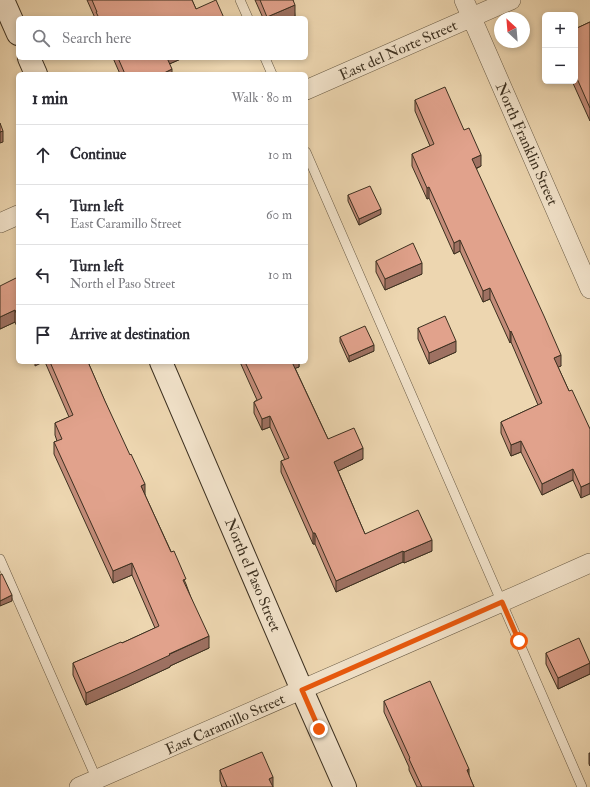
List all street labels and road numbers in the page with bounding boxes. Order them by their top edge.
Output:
street label: East del Norte Street [336,16,460,85]
street label: North Franklin Street [491,80,562,209]
street label: North el Paso Street [220,516,285,635]
street label: East Caramillo Street [163,690,288,759]

